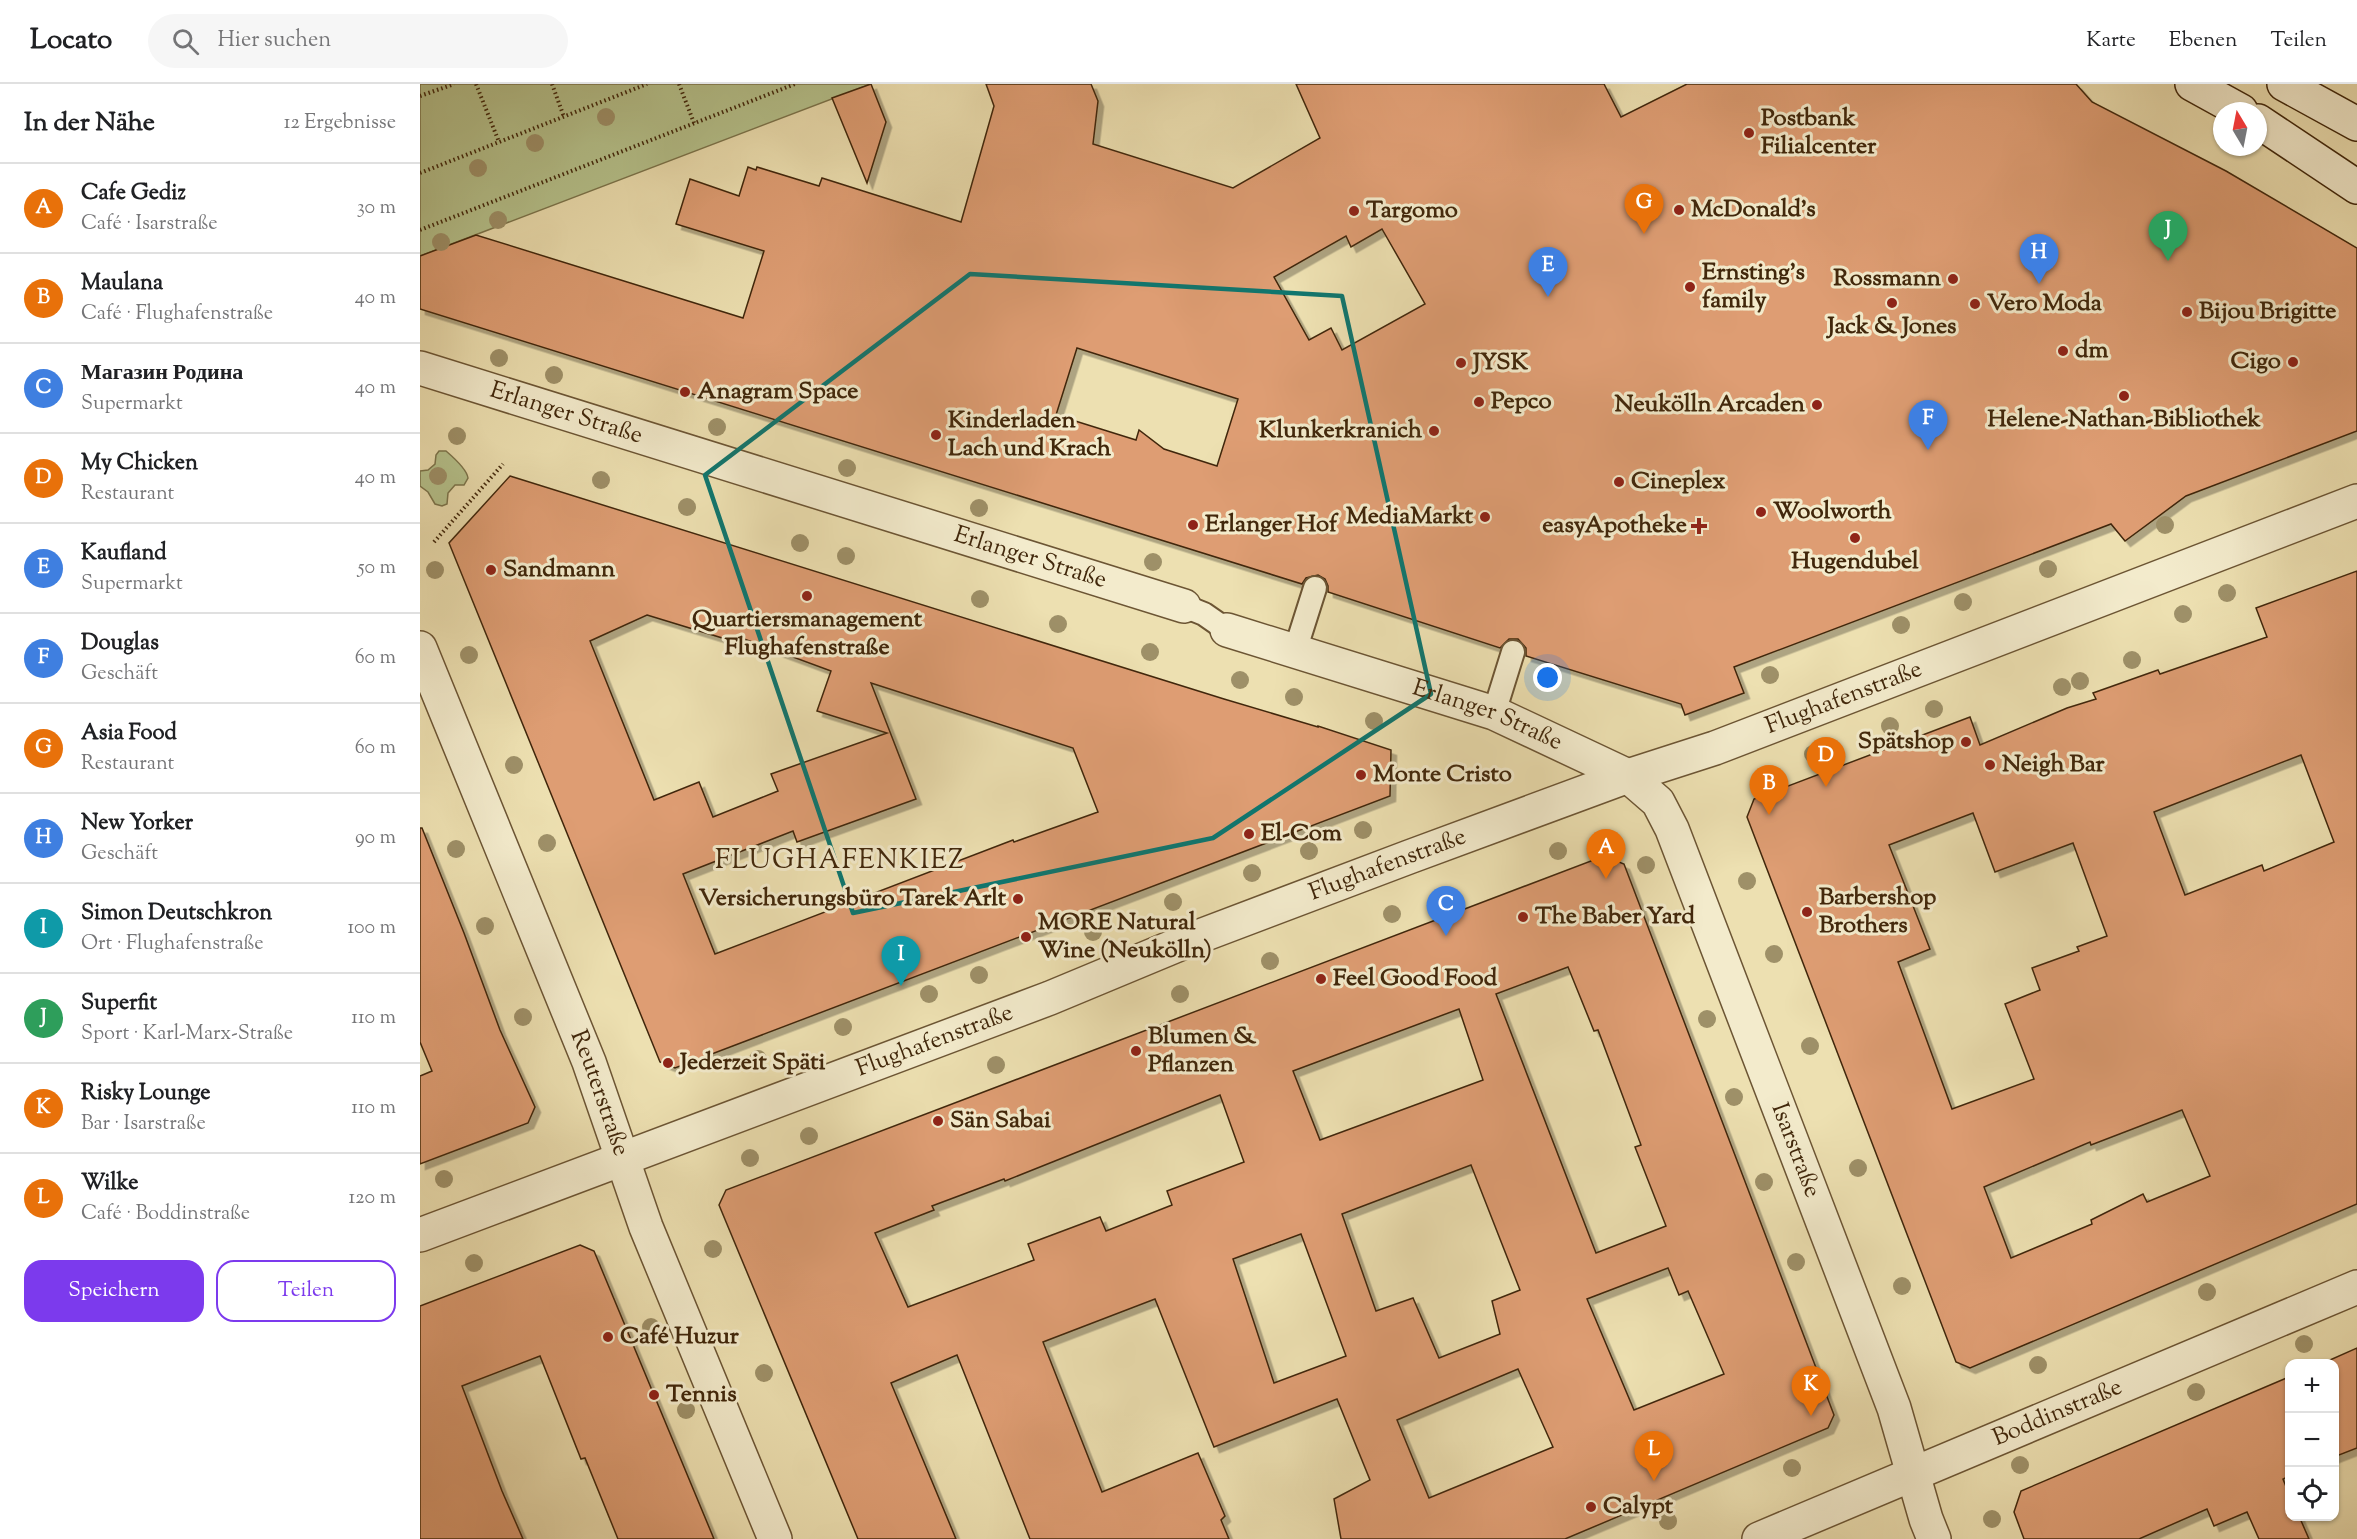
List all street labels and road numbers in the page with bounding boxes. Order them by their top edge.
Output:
street label: Erlanger Straße [485,374,647,453]
street label: Erlanger Straße [949,518,1111,598]
street label: Flughafenstraße [1761,653,1927,744]
street label: Erlanger Straße [1408,672,1568,760]
street label: Flughafenstraße [1304,820,1471,910]
street label: Flughafenstraße [851,996,1018,1086]
street label: Reuterstraße [561,1025,637,1161]
street label: Isarstraße [1762,1098,1829,1203]
street label: Boddinstraße [1988,1371,2128,1456]

